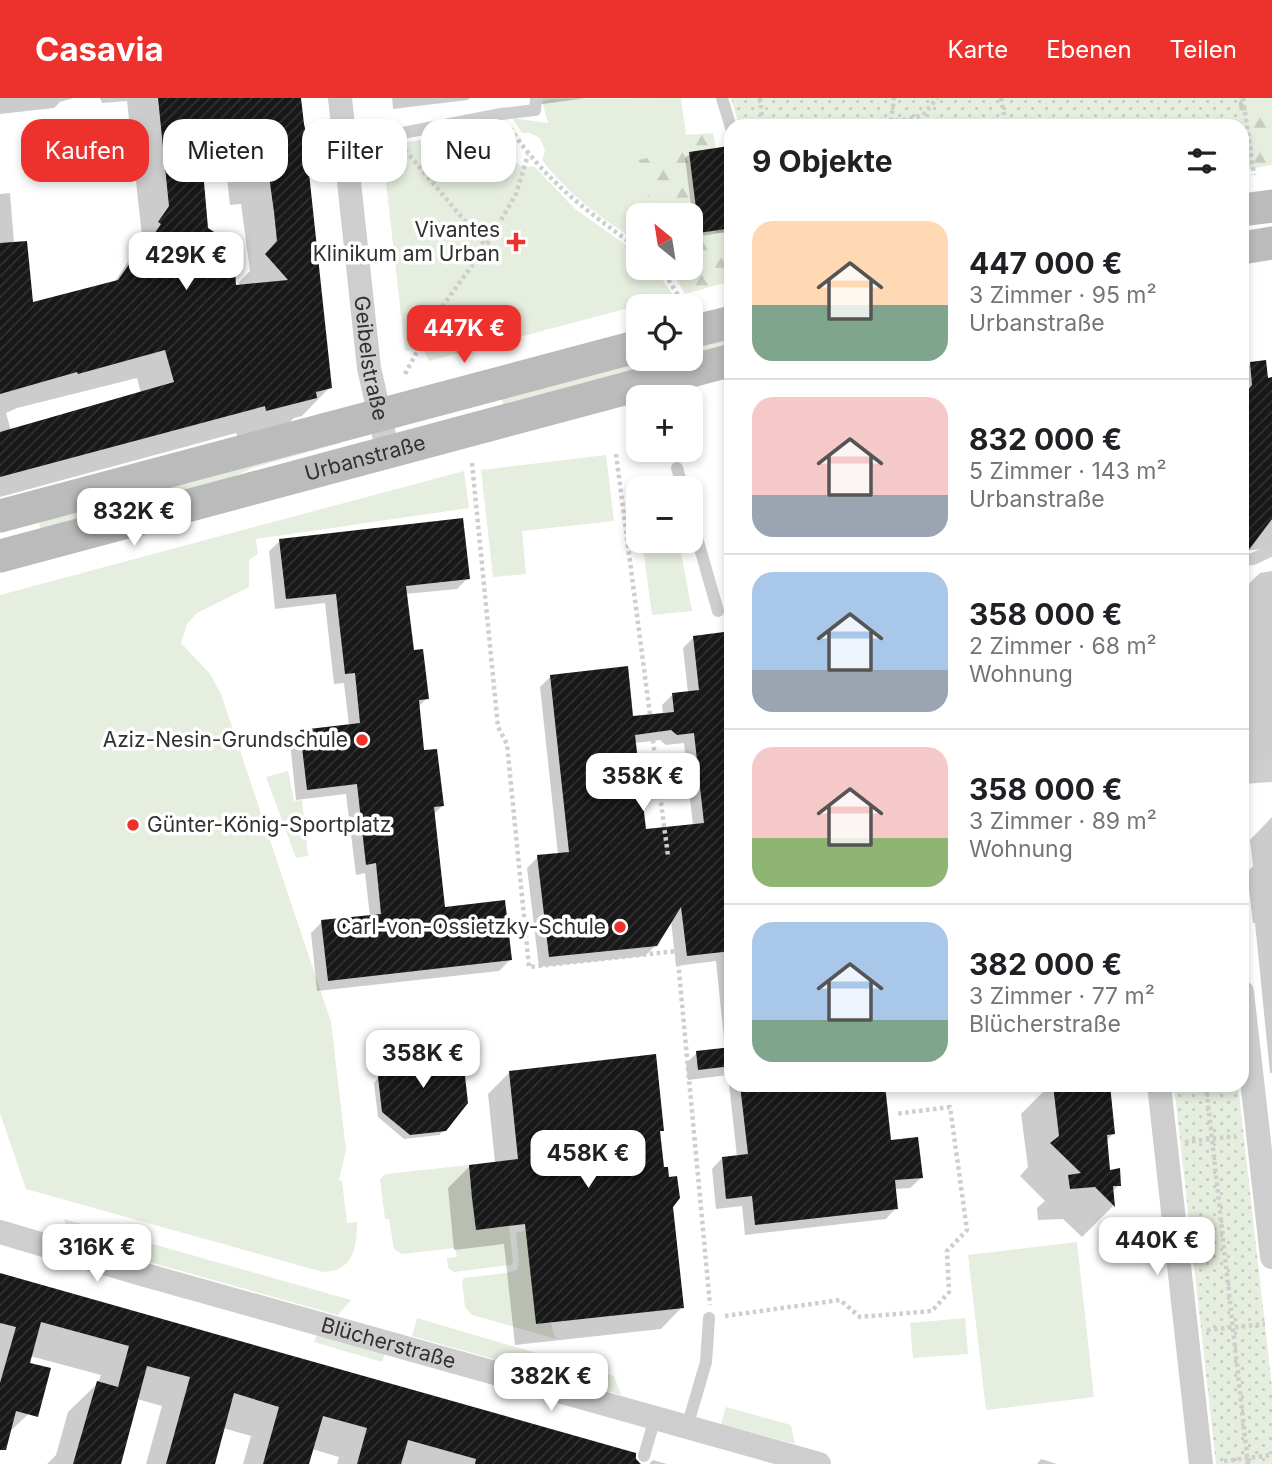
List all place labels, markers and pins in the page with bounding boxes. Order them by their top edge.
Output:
place label: Vivantes Klinikum am Urban [313,217,500,266]
pin: 429K € [129,232,243,292]
marker: Vivantes Klinikum am Urban [506,232,526,252]
pin: 447K € [407,306,521,365]
pin: 832K € [77,489,191,548]
place label: Aziz-Nesin-Grundschule [103,727,348,752]
marker: Aziz-Nesin-Grundschule [354,732,370,748]
pin: 358K € [586,754,700,813]
place label: Günter-König-Sportplatz [147,812,391,837]
marker: Günter-König-Sportplatz [125,817,141,833]
place label: Carl-von-Ossietzky-Schule [336,914,606,939]
marker: Carl-von-Ossietzky-Schule [612,919,628,935]
pin: 358K € [366,1030,480,1090]
pin: 458K € [531,1130,645,1190]
pin: 440K € [1100,1218,1214,1277]
pin: 316K € [40,1224,154,1284]
pin: 382K € [494,1354,608,1413]

